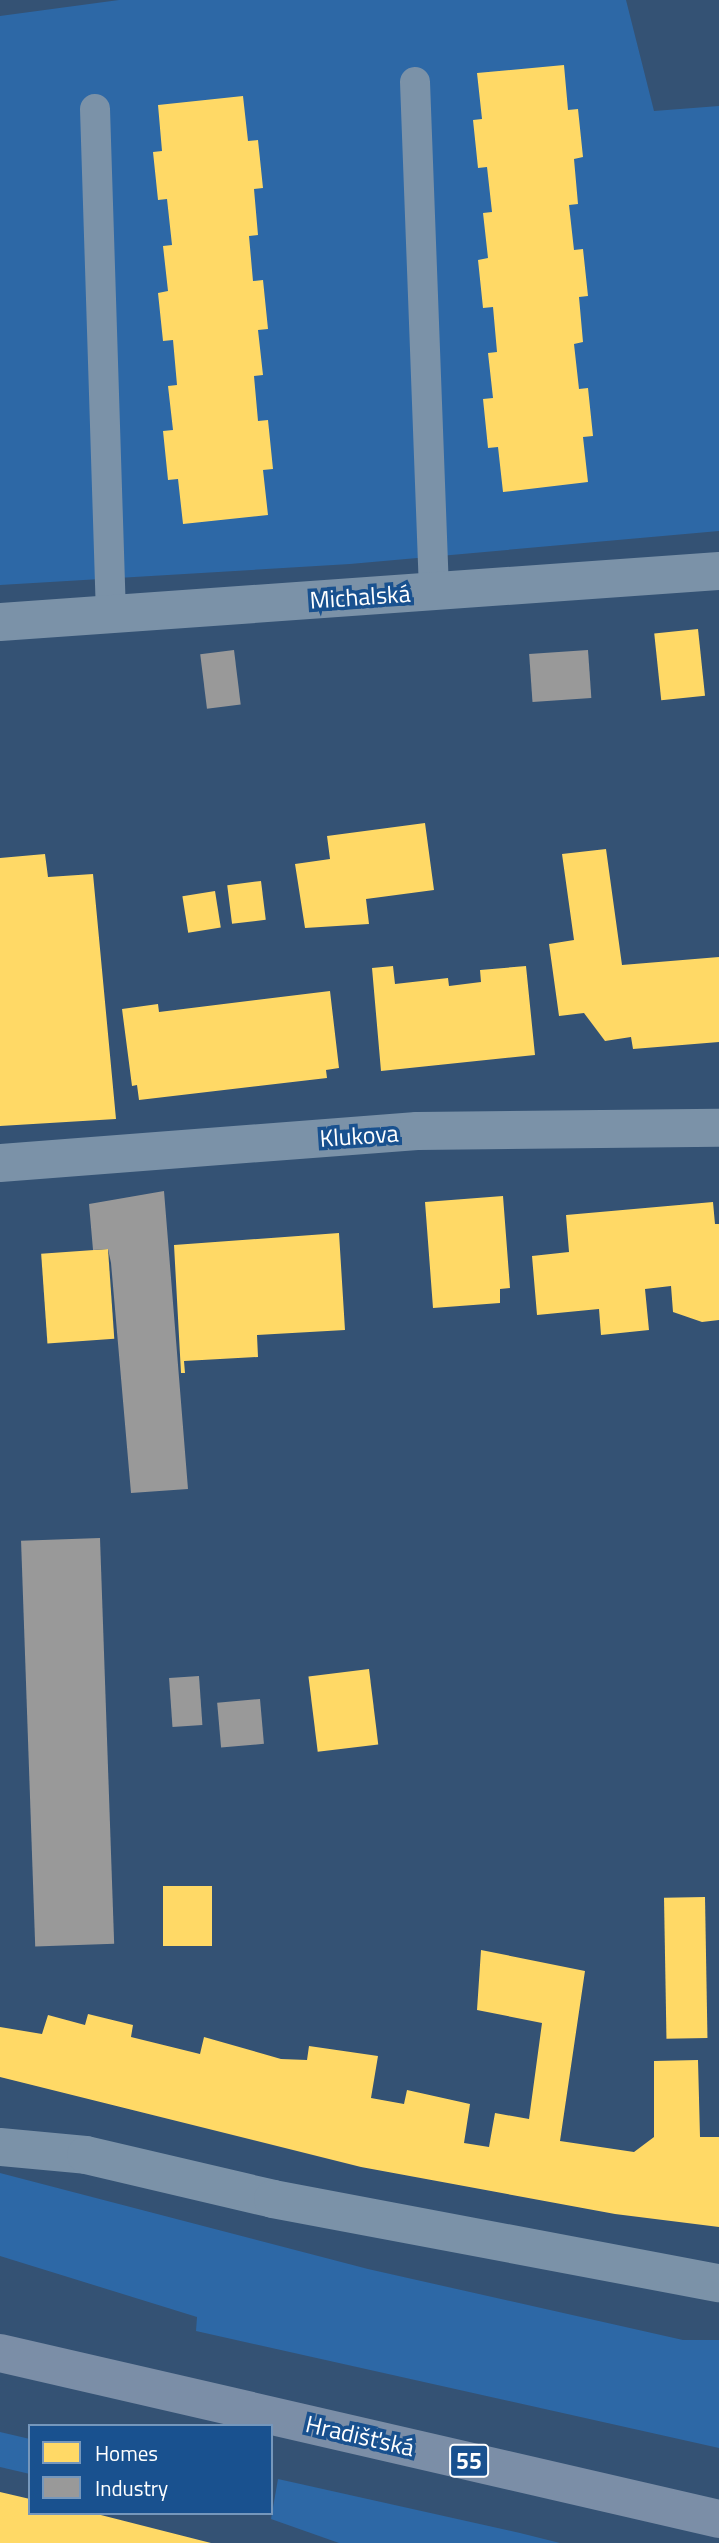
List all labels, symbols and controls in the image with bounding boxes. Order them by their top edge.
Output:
street label: Michalská [309,579,411,615]
street label: Klukova [319,1119,399,1153]
street label: Hradišťská [303,2410,417,2462]
legend [28,2424,273,2515]
text: Homes [95,2437,158,2469]
road number: 55 [448,2442,490,2480]
text: Industry [95,2472,168,2504]

